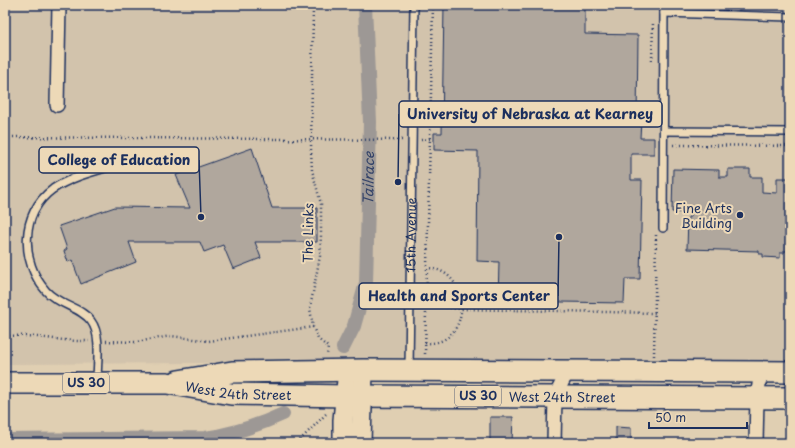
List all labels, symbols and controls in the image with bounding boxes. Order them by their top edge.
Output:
callout: University of Nebraska at Kearney [399,101,662,127]
text: University of Nebraska at Kearney [407,103,653,124]
callout: College of Education [39,147,199,173]
text: College of Education [47,149,191,170]
water label: Tailrace [357,150,379,205]
street label: 15th Avenue [400,197,420,273]
place label: Fine Arts Building [675,198,732,232]
street label: The Links [297,203,318,263]
marker: Fine Arts Building [735,210,745,220]
callout: Health and Sports Center [359,283,558,309]
text: Health and Sports Center [368,285,551,306]
road number: US 30 [63,373,109,393]
street label: West 24th Street [184,376,292,404]
road number: US 30 [455,386,501,406]
street label: West 24th Street [509,387,615,406]
scale bar [649,404,747,430]
text: 50 m [655,408,686,426]

